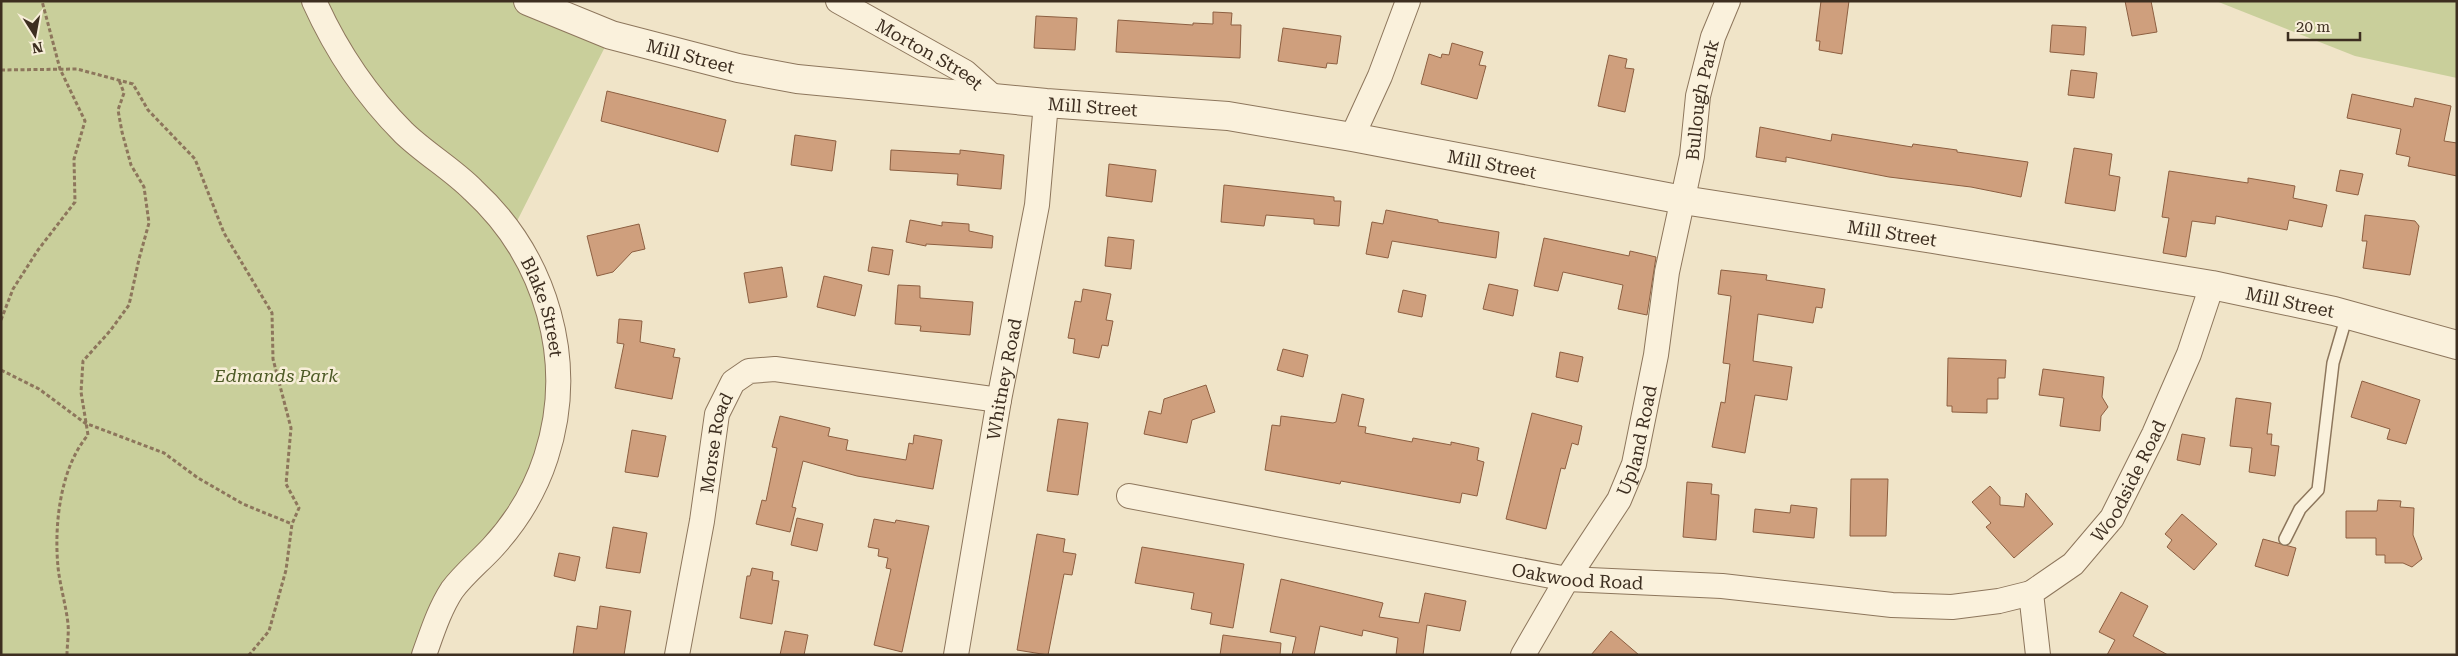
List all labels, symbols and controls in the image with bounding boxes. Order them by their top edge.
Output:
north arrow [10,10,60,60]
scale bar [2288,10,2360,42]
street label: Morton Street [873,14,988,94]
text: 20 m [2296,18,2331,36]
street label: Mill Street [644,34,737,77]
street label: Bullough Park [1681,37,1722,161]
text: N [30,39,44,57]
street label: Mill Street [1047,93,1139,120]
street label: Mill Street [1446,145,1539,182]
street label: Mill Street [1846,215,1939,250]
street label: Blake Street [517,253,567,358]
street label: Mill Street [2244,282,2337,321]
street label: Whitney Road [982,316,1025,441]
park label: Edmands Park [213,365,338,386]
street label: Upland Road [1612,383,1660,498]
street label: Morse Road [696,388,737,494]
street label: Woodside Road [2086,416,2170,546]
street label: Oakwood Road [1510,558,1644,593]

